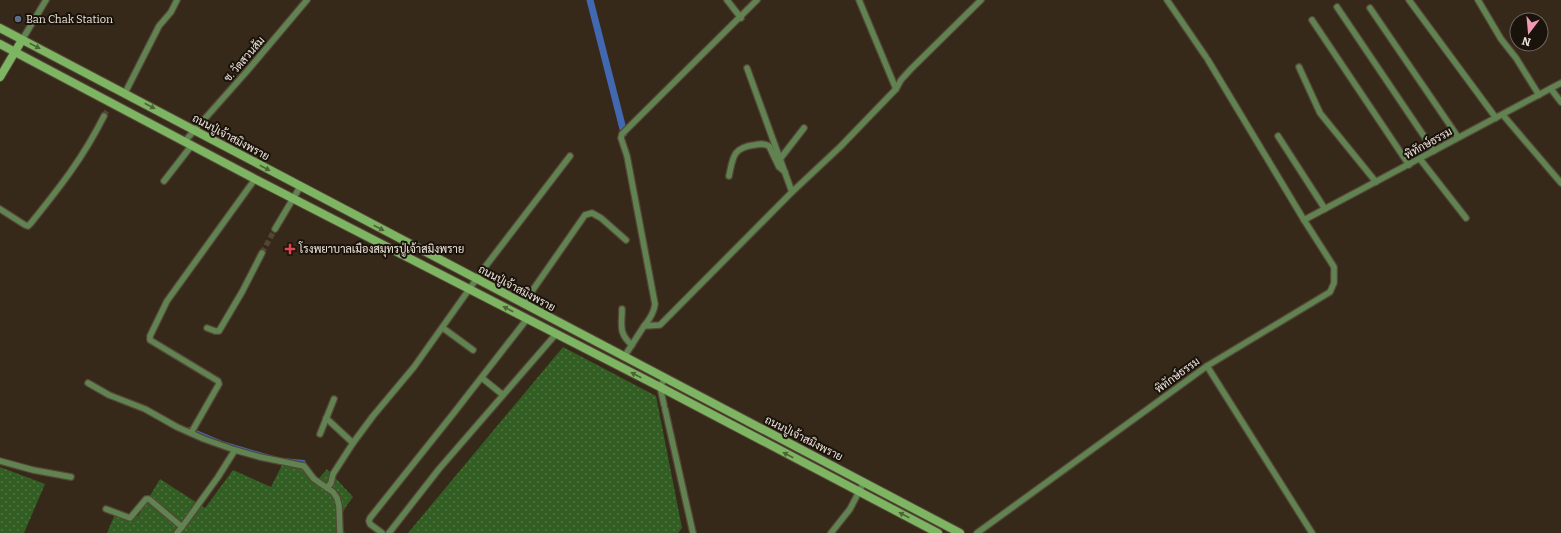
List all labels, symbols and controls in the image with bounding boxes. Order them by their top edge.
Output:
north arrow [1509,12,1549,52]
place label: Ban Chak Station [26,13,113,26]
marker: Ban Chak Station [13,14,23,24]
street label: ซ. วัดสวนส้ม [220,33,268,85]
text: N [1520,34,1532,49]
one-way arrow [29,43,40,50]
one-way arrow [144,103,156,110]
street label: ถนนปู่เจ้าสมิงพราย [190,111,272,164]
street label: พิทักษ์ธรรม [1401,123,1454,162]
one-way arrow [259,164,270,171]
one-way arrow [374,225,385,232]
place label: โรงพยาบาลเมืองสมุทรปู่เจ้าสมิงพราย [298,241,464,258]
marker: โรงพยาบาลเมืองสมุทรปู่เจ้าสมิงพราย [284,243,296,255]
street label: ถนนปู่เจ้าสมิงพราย [476,262,558,315]
one-way arrow [502,306,514,312]
street label: พิทักษ์ธรรม [1151,353,1202,396]
one-way arrow [630,372,642,378]
street label: ถนนปู่เจ้าสมิงพราย [762,412,845,465]
one-way arrow [783,451,794,458]
one-way arrow [898,512,909,518]

